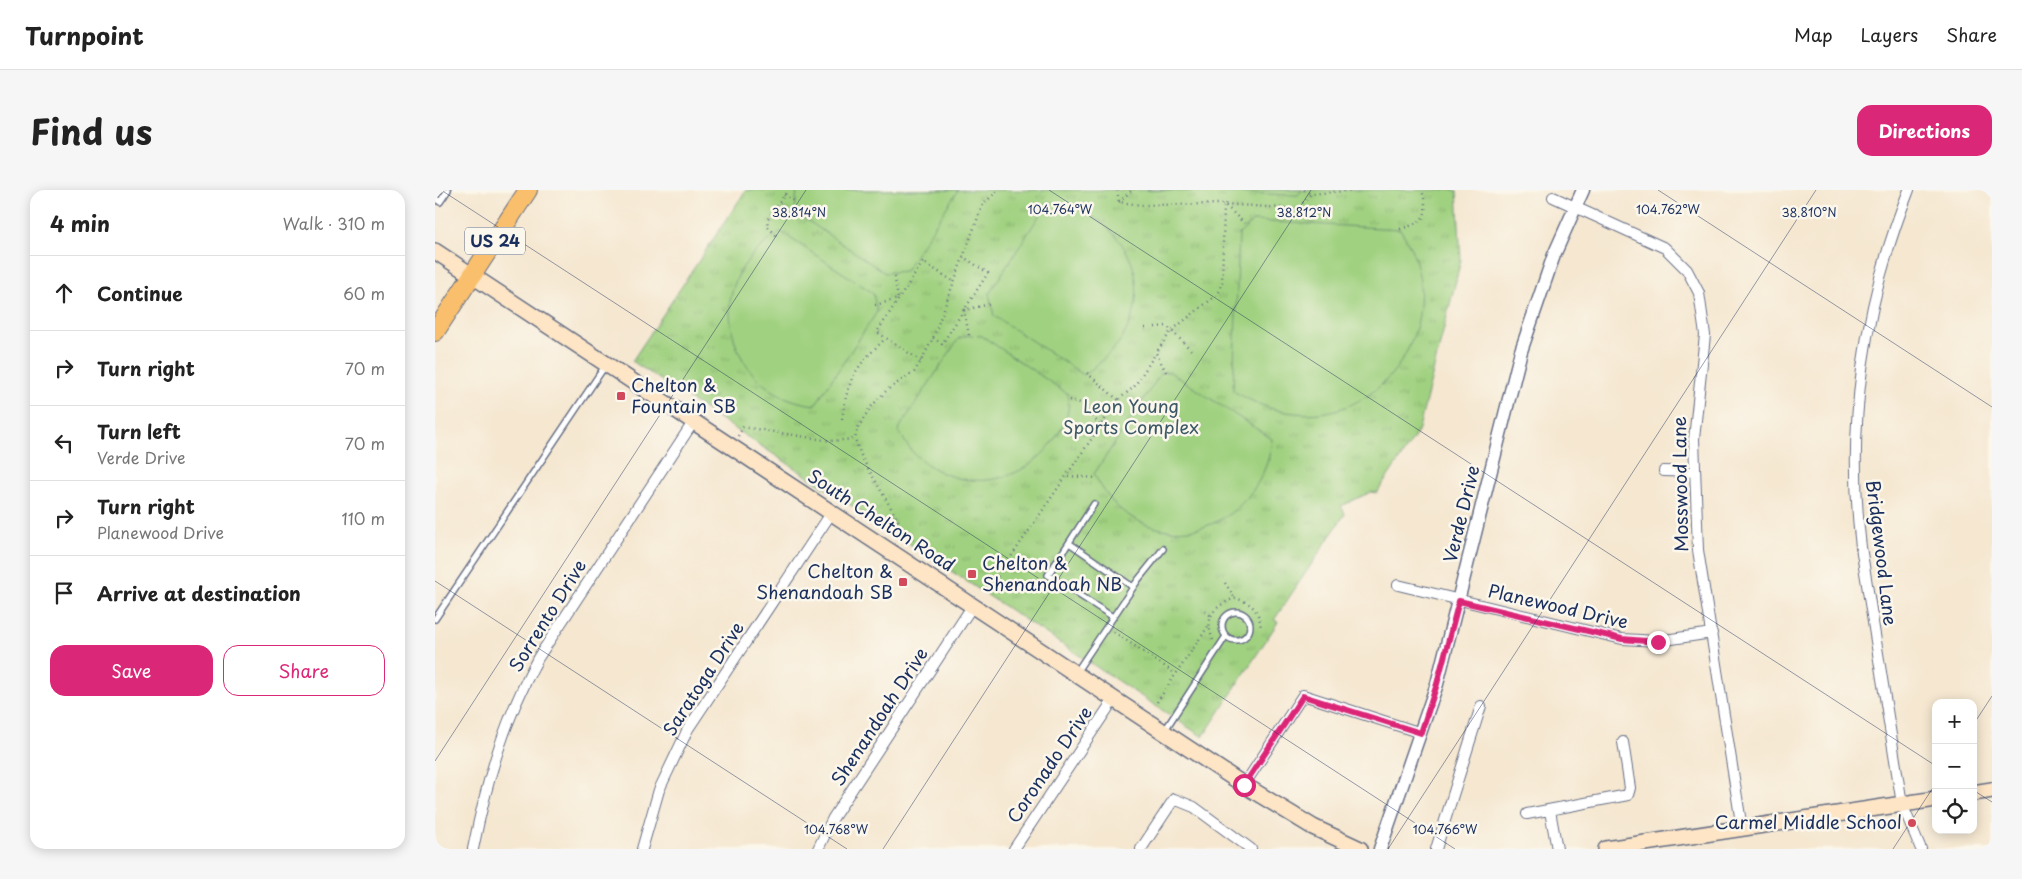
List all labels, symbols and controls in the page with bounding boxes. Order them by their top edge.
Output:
text: Turnpoint [25,17,144,53]
text: Map [1794,21,1833,48]
text: Layers [1861,21,1918,48]
text: Share [1946,21,1997,48]
text: Find us [30,104,152,157]
button: Directions [1857,105,1992,156]
text: 104.764°W [1028,200,1093,218]
text: 104.762°W [1636,200,1701,218]
text: 38.814°N [772,203,826,221]
text: 38.812°N [1277,203,1331,221]
text: 38.810°N [1781,203,1837,221]
text: 4 min [50,207,110,239]
text: Walk · 310 m [283,211,385,235]
road number: US 24 [465,227,525,254]
icon: ahead [50,279,78,307]
text: Continue [97,279,183,307]
text: 60 m [343,281,385,305]
icon: right [50,354,78,382]
text: Turn right [97,354,195,382]
text: 70 m [345,356,385,380]
place label: Chelton & Fountain SB [631,371,736,419]
marker: Chelton & Fountain SB [615,390,627,402]
park label: Leon Young Sports Complex [1063,392,1199,440]
street label: Mosswood Lane [1665,416,1694,552]
text: Turn left [97,417,181,445]
icon: left [50,429,78,457]
text: 70 m [345,431,385,455]
text: Verde Drive [97,445,185,469]
street label: South Chelton Road [803,462,961,578]
street label: Verde Drive [1435,462,1486,565]
street label: Bridgewood Lane [1860,478,1905,627]
text: Turn right [97,492,195,520]
icon: right [50,504,78,532]
text: 110 m [342,506,385,530]
text: Planewood Drive [97,520,224,544]
place label: Chelton & Shenandoah NB [982,549,1122,597]
street label: Sorrento Drive [501,554,592,677]
place label: Chelton & Shenandoah SB [756,557,893,605]
marker: Chelton & Shenandoah NB [966,568,978,580]
marker: Chelton & Shenandoah SB [897,576,909,588]
street label: Planewood Drive [1486,576,1631,635]
icon: arrive [50,579,78,607]
text: Arrive at destination [97,579,301,607]
street label: Saratoga Drive [656,615,750,741]
route end [1647,631,1670,654]
street label: Shenandoah Drive [824,642,934,791]
button: Save [50,645,213,696]
button: Share [223,645,385,696]
map controls [1932,699,1977,834]
button: + [1932,699,1977,744]
street label: Coronado Drive [1000,700,1098,828]
button: − [1932,744,1977,789]
route start [1233,774,1256,797]
button: locate [1932,789,1977,834]
place label: Carmel Middle School [1715,808,1902,835]
marker: Carmel Middle School [1906,817,1918,829]
text: 104.768°W [804,820,869,838]
text: 104.766°W [1413,820,1478,838]

